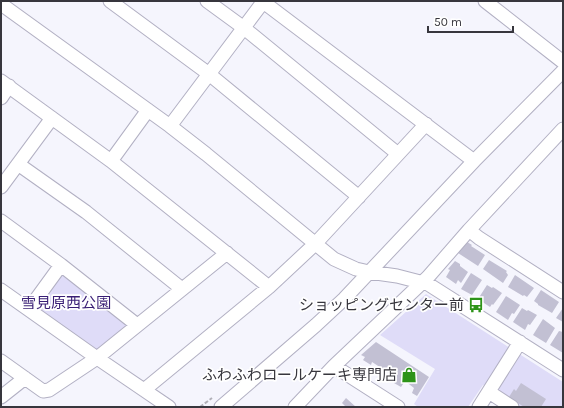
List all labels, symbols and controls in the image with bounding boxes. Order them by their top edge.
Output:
scale bar [428,8,513,34]
text: 50 m [434,15,462,29]
park label: 雪見原西公園 [21,294,111,312]
place label: ショッピングセンター前 [299,296,464,314]
bus stop icon: ショッピングセンター前 [467,296,485,314]
place label: ふわふわロールケーキ専門店 [202,366,397,384]
shop icon: ふわふわロールケーキ専門店 [400,366,418,384]

